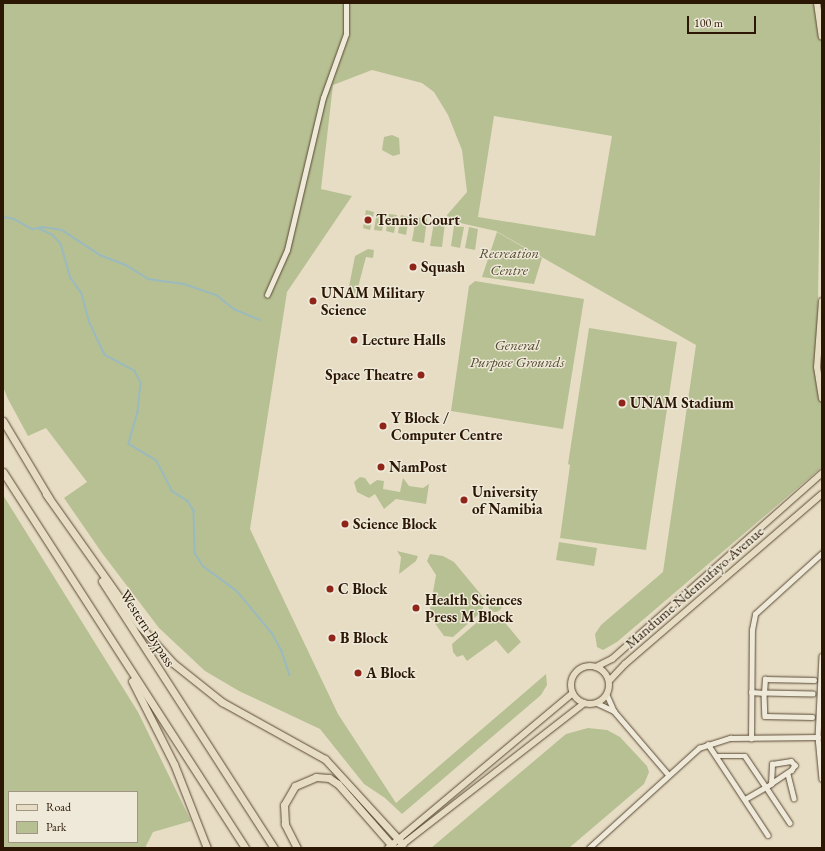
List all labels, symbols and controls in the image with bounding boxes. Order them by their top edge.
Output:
scale bar [689,8,758,34]
text: 100 m [694,15,723,31]
place label: Tennis Court [376,211,460,229]
marker: Tennis Court [363,215,373,225]
park label: Recreation Centre [479,243,539,278]
place label: Squash [421,258,465,276]
marker: Squash [408,262,418,272]
place label: UNAM Military Science [321,283,425,318]
marker: UNAM Military Science [308,296,318,306]
place label: Lecture Halls [362,331,446,349]
marker: Lecture Halls [349,335,359,345]
park label: General Purpose Grounds [469,335,565,370]
place label: Space Theatre [325,366,413,384]
marker: Space Theatre [416,370,426,380]
place label: UNAM Stadium [630,394,734,412]
marker: UNAM Stadium [617,398,627,408]
place label: Y Block / Computer Centre [391,408,502,443]
marker: Y Block / Computer Centre [378,421,388,431]
place label: NamPost [389,458,447,476]
marker: NamPost [376,462,386,472]
place label: University of Namibia [472,482,543,517]
marker: University of Namibia [459,495,469,505]
place label: Science Block [353,515,437,533]
marker: Science Block [340,519,350,529]
street label: Mandume Ndemufayo Avenue [621,522,767,652]
place label: C Block [338,580,387,598]
marker: C Block [325,584,335,594]
street label: Western Bypass [116,586,180,670]
place label: Health Sciences Press M Block [425,590,522,625]
marker: Health Sciences Press M Block [410,602,422,614]
place label: B Block [340,629,388,647]
marker: B Block [327,633,337,643]
place label: A Block [366,664,416,682]
marker: A Block [353,668,363,678]
legend [8,791,138,843]
text: Road [46,799,71,815]
text: Park [46,819,66,835]

